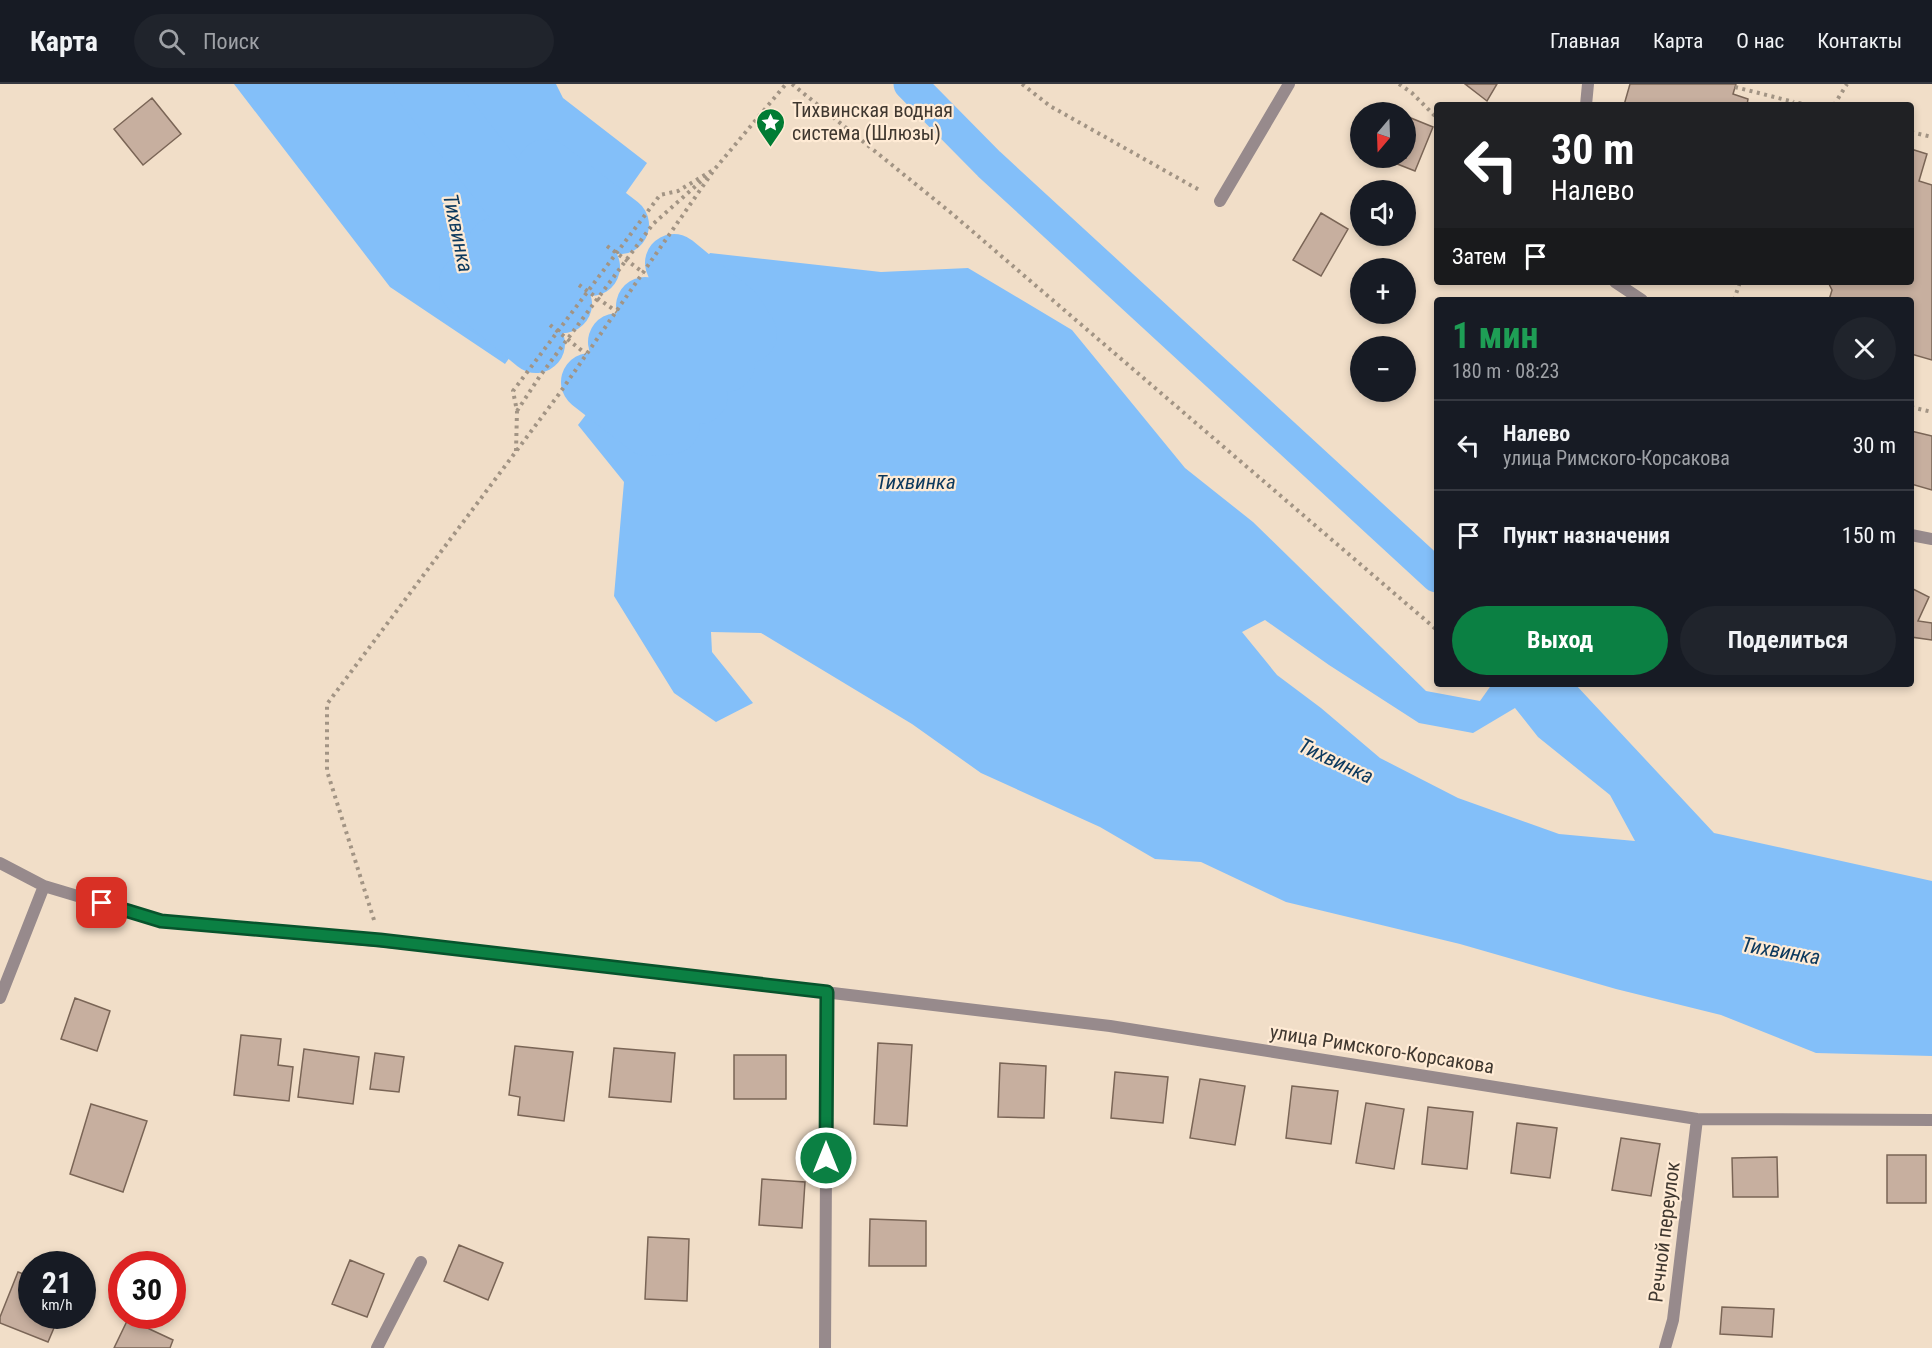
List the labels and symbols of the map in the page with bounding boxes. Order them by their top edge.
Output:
place label: Тихвинская водная система (Шлюзы) [792,98,953,145]
north arrow [1350,102,1416,168]
place icon: Тихвинская водная система (Шлюзы) [755,106,787,148]
water label: Тихвинка [438,192,478,274]
water label: Тихвинка [876,470,956,494]
water label: Тихвинка [1295,733,1377,789]
pin [76,877,127,928]
water label: Тихвинка [1740,932,1822,970]
street label: улица Римского-Корсакова [1268,1019,1496,1079]
position arrow [794,1126,858,1190]
street label: Речной переулок [1643,1160,1685,1304]
speed limit sign: 30 [108,1251,186,1329]

